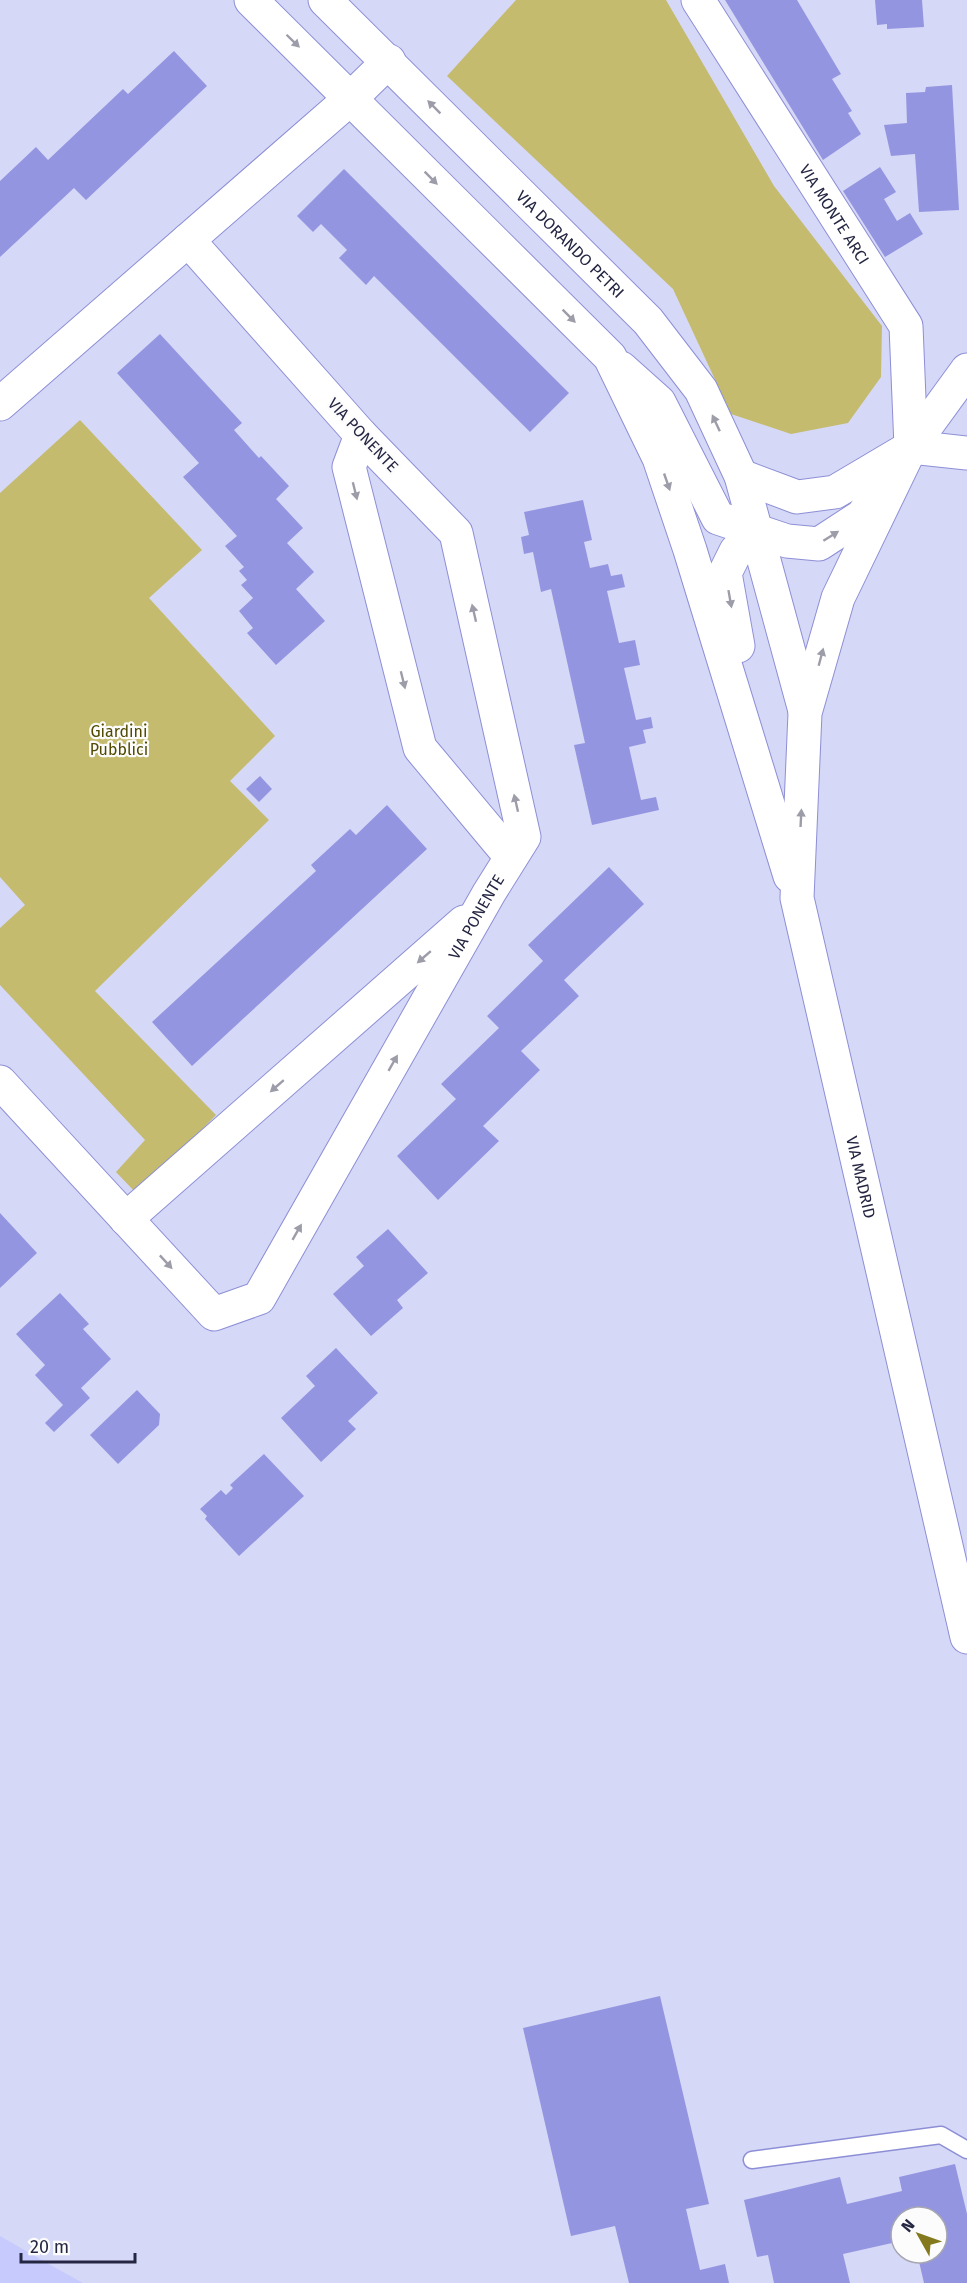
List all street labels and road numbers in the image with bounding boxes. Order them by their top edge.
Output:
street label: VIA MONTE ARCI [796,161,874,268]
street label: VIA DORANDO PETRI [512,186,628,302]
street label: VIA PONENTE [324,394,402,476]
street label: VIA PONENTE [444,871,508,962]
street label: VIA MADRID [843,1134,880,1220]

